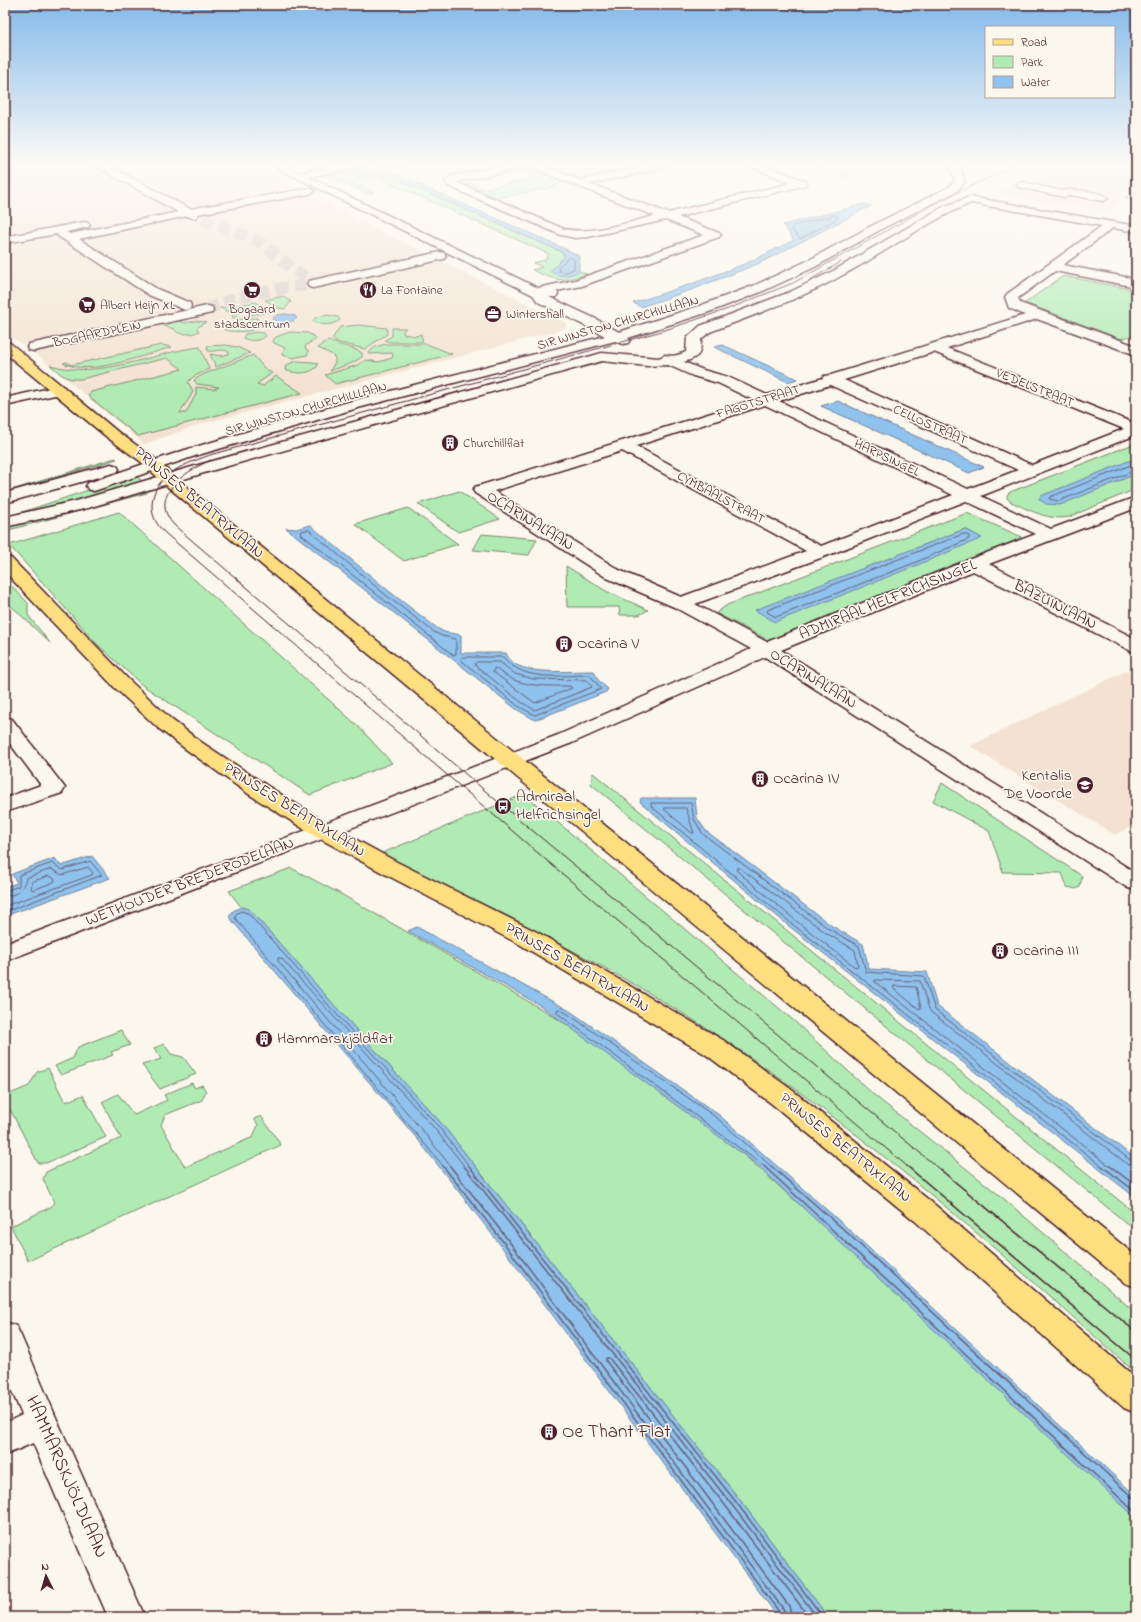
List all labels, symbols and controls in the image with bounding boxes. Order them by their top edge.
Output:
legend [985,26,1115,98]
text: Road [1021,34,1047,52]
text: Park [1021,54,1043,72]
text: Water [1021,74,1050,92]
supermarket icon: Bogaard stadscentrum [242,280,262,300]
restaurant icon: La Fontaine [358,280,378,300]
place label: La Fontaine [381,281,443,300]
street label: SIR WINSTON CHURCHILLLAAN [535,291,701,355]
supermarket icon: Albert Heijn XL [77,295,97,315]
place label: Albert Heijn XL [100,296,175,315]
place label: Bogaard stadscentrum [214,300,290,334]
office icon: Wintershall [483,304,503,324]
place label: Wintershall [506,305,564,324]
street label: BOGAARDPLEIN [50,315,143,353]
street label: VEDELSTRAAT [992,363,1077,412]
street label: SIR WINSTON CHURCHILLLAAN [223,377,389,441]
street label: FAGOTSTRAAT [713,380,803,424]
street label: CELLOSTRAAT [890,400,971,450]
building icon: Churchillflat [440,433,460,453]
place label: Churchillflat [463,434,525,453]
street label: HARPSINGEL [851,434,923,482]
street label: PRINSES BEATRIXLAAN [129,441,269,565]
street label: CYMBAALSTRAAT [674,467,769,529]
street label: OCARINALAAN [482,485,578,557]
street label: ADMIRAAL HELFRICHSINGEL [795,553,981,647]
street label: BAZUINLAAN [1008,573,1101,636]
place label: Ocarina V [577,632,640,656]
building icon: Ocarina V [554,634,574,654]
street label: OCARINALAAN [765,643,861,715]
street label: PRINSES BEATRIXLAAN [218,756,370,864]
place label: Kentalis De Voorde [1003,764,1073,806]
place label: Ocarina IV [773,767,839,791]
building icon: Ocarina IV [750,769,770,789]
school or university icon: Kentalis De Voorde [1075,775,1095,795]
place label: Admiraal Helfrichsingel [516,785,601,827]
bus stop icon: Admiraal Helfrichsingel [493,796,513,816]
street label: WETHOUDER BREDERODELAAN [82,831,298,933]
street label: PRINSES BEATRIXLAAN [500,917,654,1019]
place label: Ocarina III [1013,939,1079,963]
building icon: Ocarina III [990,941,1010,961]
place label: Hammarskjöldflat [277,1027,394,1051]
building icon: Hammarskjöldflat [254,1029,274,1049]
street label: PRINSES BEATRIXLAAN [774,1087,916,1209]
street label: HAMMARSKJÖLDLAAN [18,1391,114,1563]
place label: Oe Thant Flat [562,1419,671,1446]
building icon: Oe Thant Flat [539,1422,559,1442]
north arrow [26,1556,66,1596]
text: N [41,1559,50,1575]

